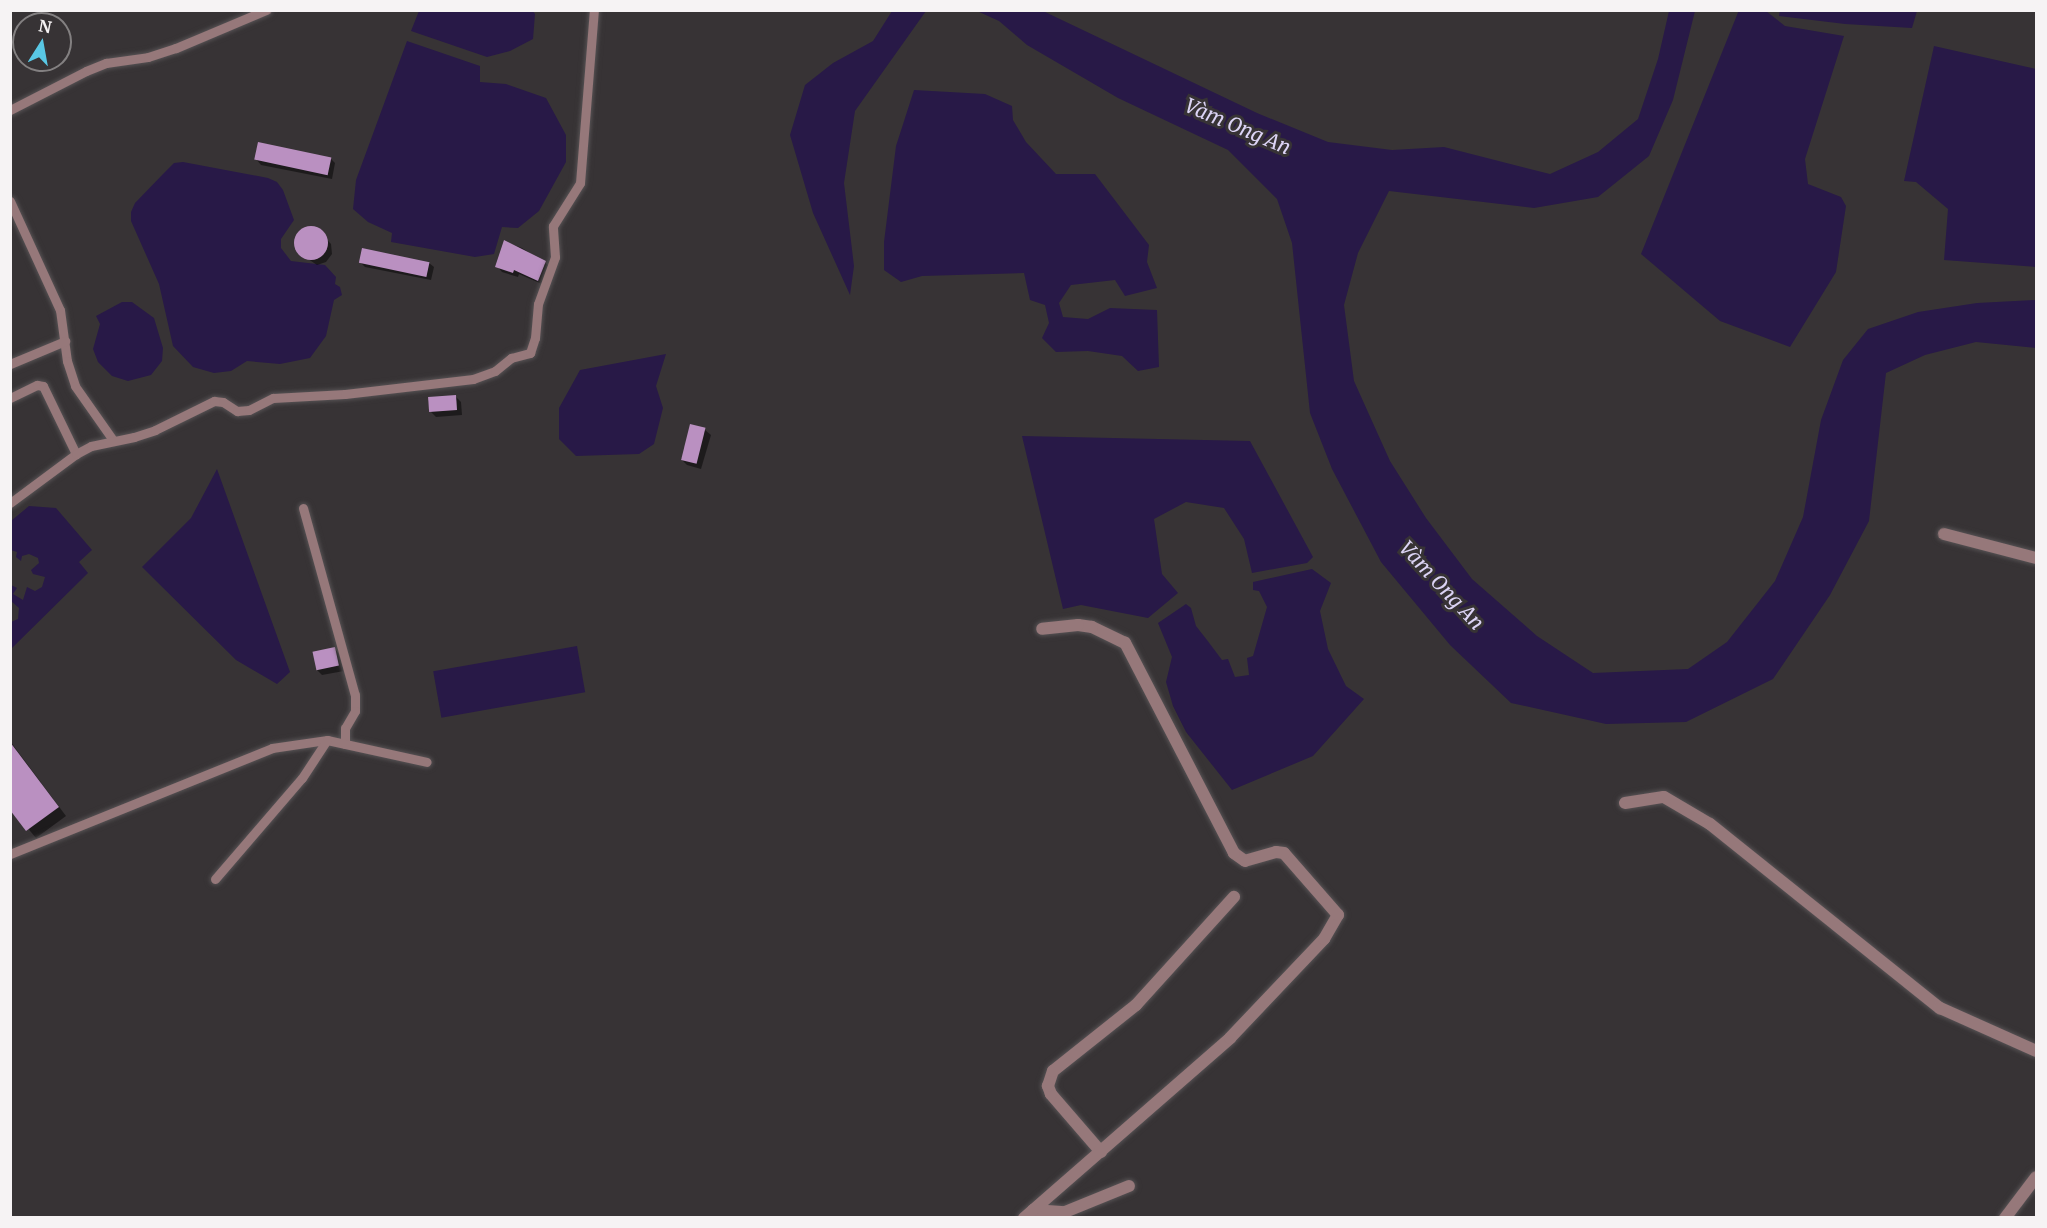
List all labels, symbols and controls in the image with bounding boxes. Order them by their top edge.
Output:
north arrow [12,12,72,72]
text: N [37,15,53,37]
water label: Vàm Ong An [1181,93,1295,159]
water label: Vàm Ong An [1395,536,1489,634]

